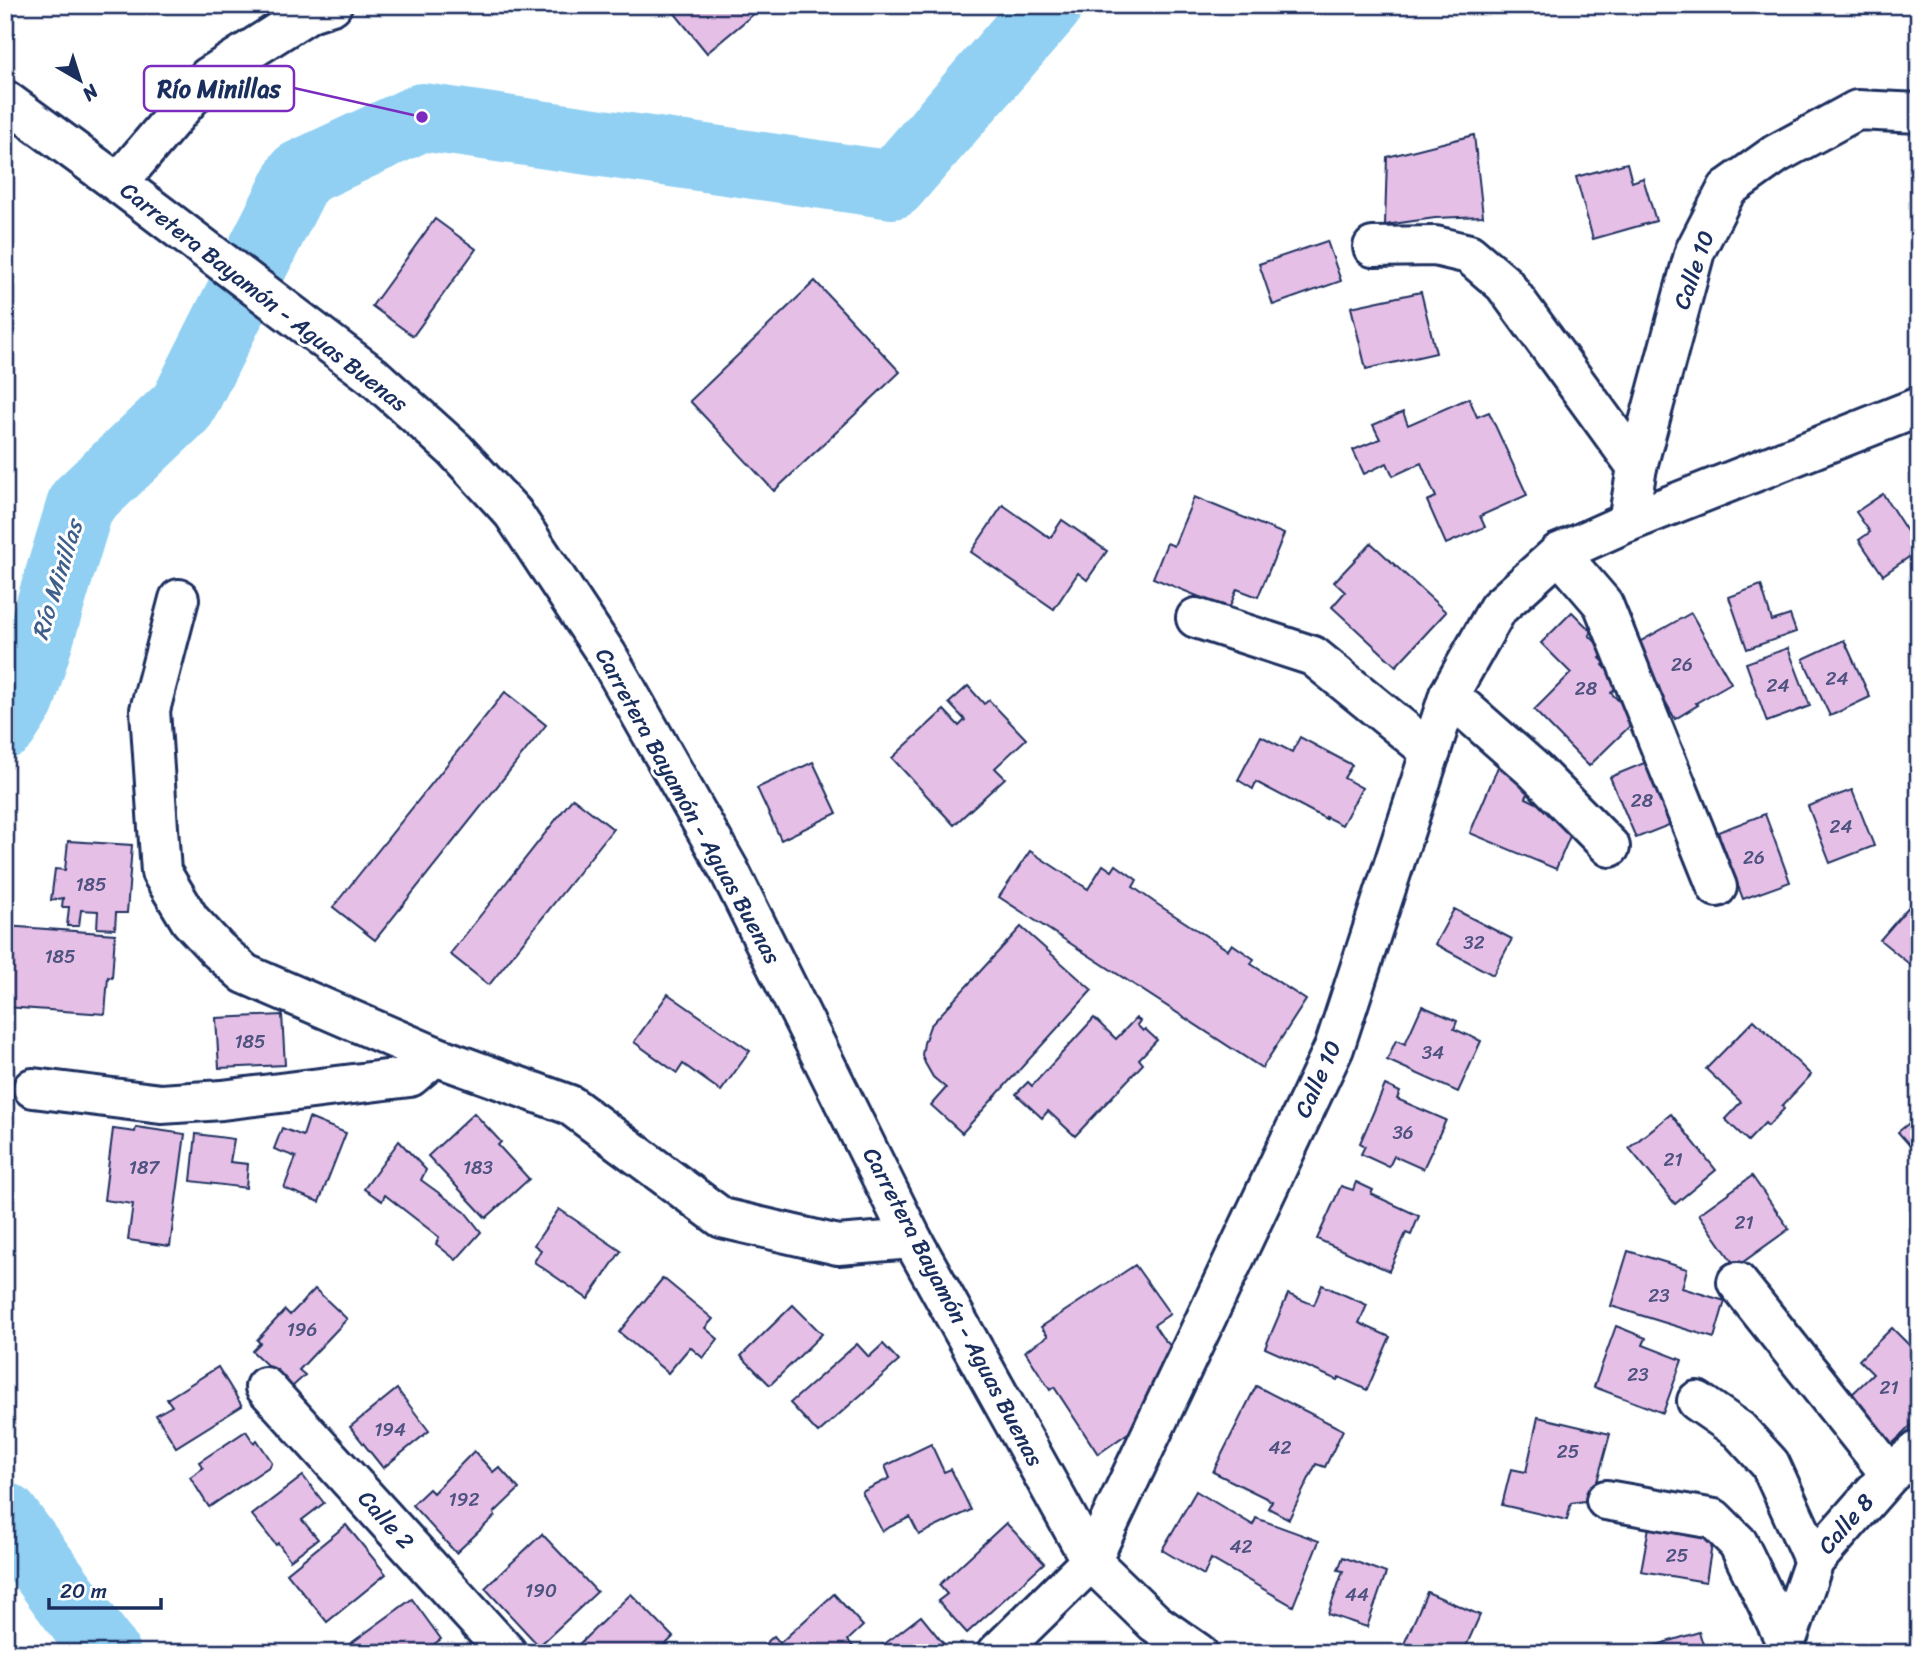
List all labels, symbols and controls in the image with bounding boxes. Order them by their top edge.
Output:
north arrow [46,46,116,116]
callout: Río Minillas [144,66,294,111]
text: Río Minillas [156,68,282,110]
text: N [74,75,107,110]
street label: Carretera Bayamón - Aguas Buenas [111,171,418,423]
street label: Calle 10 [1661,225,1727,315]
water label: Río Minillas [19,512,96,645]
street label: Carretera Bayamón - Aguas Buenas [584,640,793,972]
house number: 26 [1671,648,1693,681]
house number: 24 [1826,662,1849,695]
house number: 24 [1767,669,1790,702]
house number: 28 [1575,672,1598,705]
house number: 28 [1631,784,1654,817]
house number: 24 [1830,810,1853,843]
house number: 26 [1743,841,1765,874]
house number: 185 [75,868,107,901]
house number: 32 [1463,926,1485,959]
house number: 185 [44,940,76,973]
house number: 185 [234,1025,266,1058]
street label: Calle 10 [1283,1034,1353,1124]
house number: 34 [1422,1036,1444,1069]
house number: 36 [1392,1116,1414,1149]
street label: Carretera Bayamón - Aguas Buenas [851,1140,1055,1475]
house number: 21 [1663,1143,1683,1176]
house number: 187 [129,1151,160,1184]
house number: 183 [463,1151,494,1184]
house number: 21 [1734,1206,1754,1239]
house number: 23 [1648,1279,1670,1312]
house number: 196 [287,1313,317,1346]
house number: 23 [1627,1358,1649,1391]
house number: 21 [1879,1371,1899,1404]
house number: 194 [374,1413,406,1446]
house number: 42 [1269,1431,1291,1464]
house number: 25 [1557,1435,1580,1468]
street label: Calle 2 [347,1480,425,1560]
house number: 192 [449,1483,479,1516]
street label: Calle 8 [1807,1484,1885,1564]
house number: 42 [1230,1530,1252,1563]
house number: 25 [1666,1539,1689,1572]
scale bar [49,1567,161,1611]
text: 20 m [60,1572,107,1610]
house number: 190 [525,1574,557,1607]
house number: 44 [1345,1578,1369,1611]

